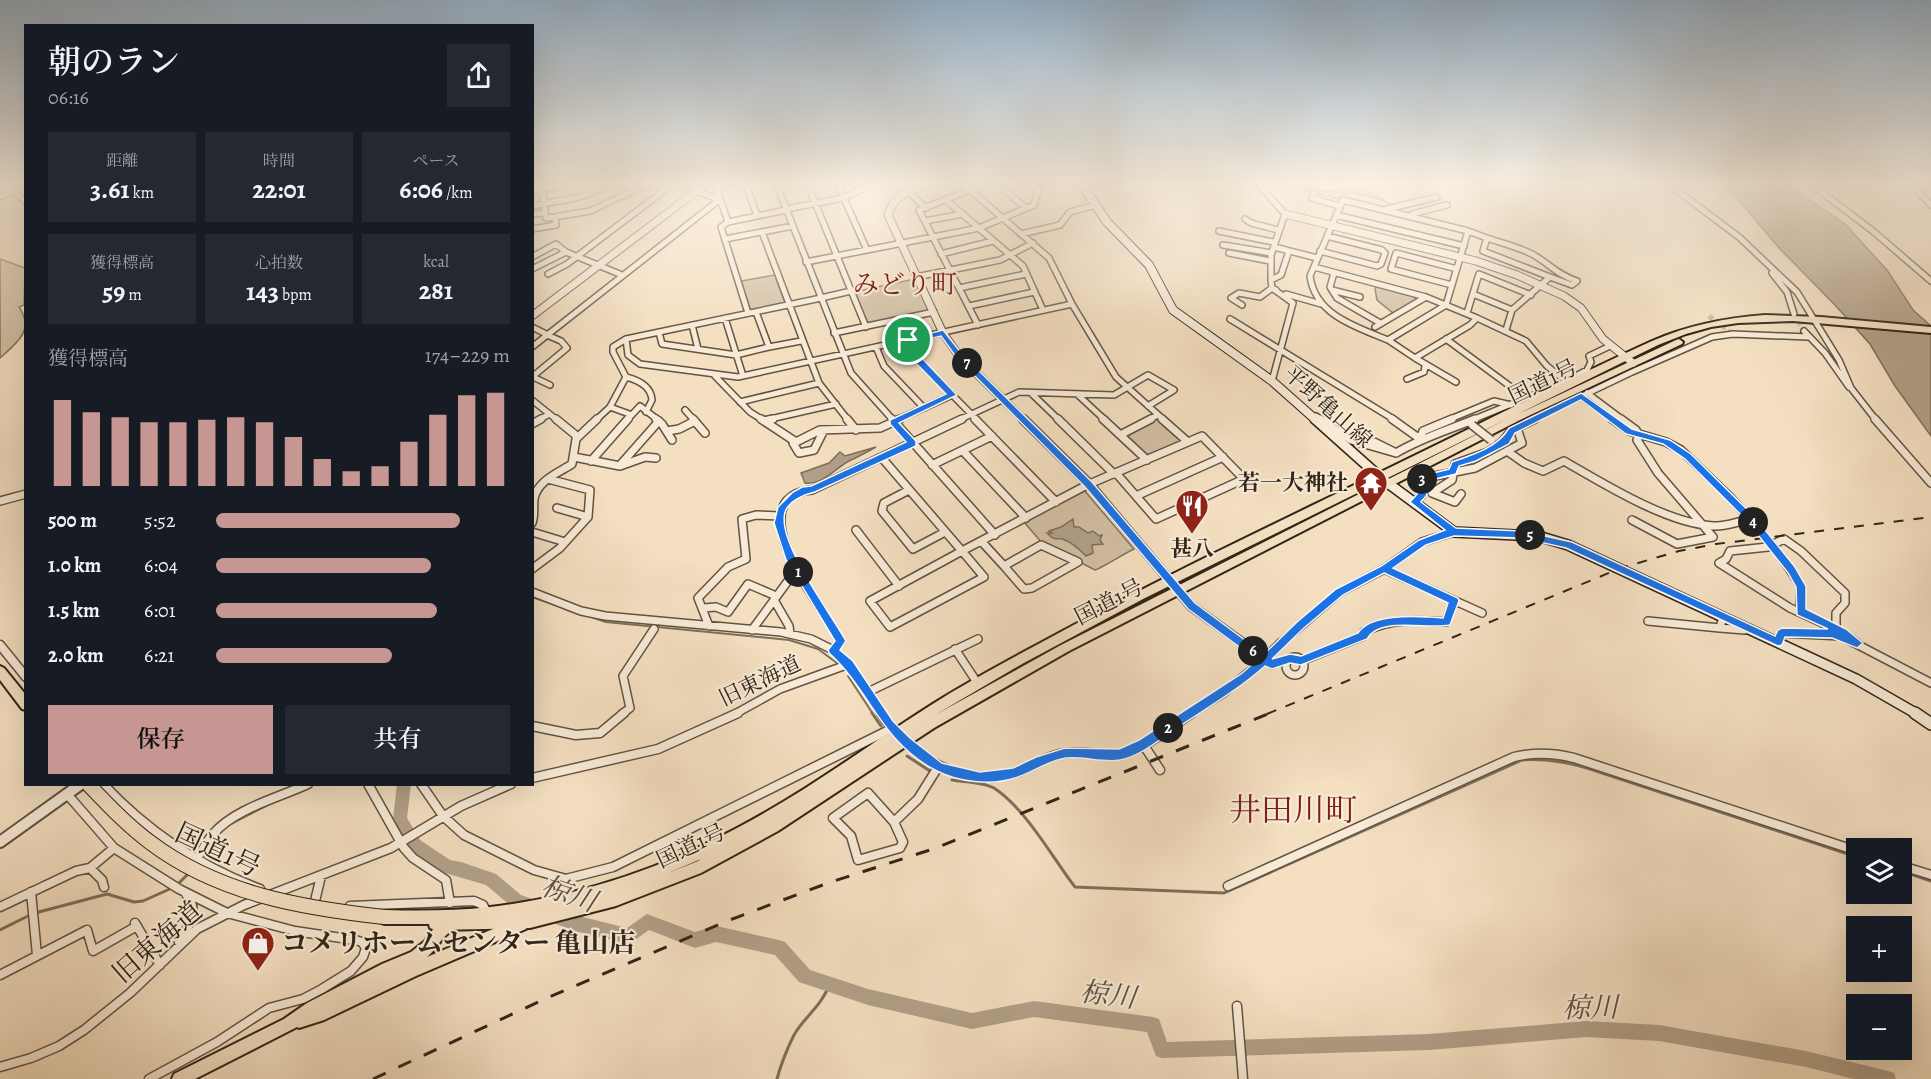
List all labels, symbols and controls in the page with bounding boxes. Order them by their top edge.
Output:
text: 朝のラン [48,39,180,84]
button: share [447,44,510,107]
text: 06:16 [48,84,89,111]
text: 距離 [106,150,138,172]
text: 時間 [263,150,295,172]
text: ペース [412,150,460,172]
text: 3.61 [90,172,130,207]
text: 22:01 [252,172,306,207]
text: 6:06 [399,172,443,207]
text: km [130,182,154,204]
text: /km [443,182,473,204]
text: kcal [423,251,449,273]
text: 獲得標高 [90,252,154,274]
text: 心拍数 [255,252,303,274]
district label: みどり町 [853,267,957,302]
text: 281 [419,273,453,308]
text: 59 [102,274,125,309]
text: 143 [246,274,279,309]
text: m [125,284,142,306]
text: bpm [279,284,312,306]
pin [882,314,933,365]
icon: arrive [891,323,924,356]
text: 174–229 m [425,342,510,369]
text: 獲得標高 [48,345,128,372]
pin: 7 [952,348,982,378]
text: 7 [964,352,970,374]
street label: 国道1号 [1503,352,1583,412]
street label: 平野亀山線 [1277,359,1379,455]
pin: 3 [1407,464,1437,494]
temple icon: 若一大神社 [1353,465,1389,512]
place label: 若一大神社 [1238,468,1348,498]
text: 3 [1419,468,1425,490]
restaurant icon: 甚八 [1174,488,1210,535]
text: 500 m [48,507,97,534]
text: 5:52 [144,507,175,534]
pin: 4 [1738,507,1768,537]
text: 4 [1749,511,1757,533]
pin: 5 [1515,520,1545,550]
text: 5 [1527,524,1533,546]
place label: 甚八 [1170,534,1214,564]
text: 1.0 km [48,552,101,579]
text: 6:04 [144,552,178,579]
pin: 1 [783,557,813,587]
text: 1 [795,561,801,583]
street label: 国道1号 [1069,572,1149,632]
text: 1.5 km [48,597,100,624]
text: 6:01 [144,597,176,624]
pin: 6 [1238,636,1268,666]
text: 6 [1249,640,1257,662]
text: 2.0 km [48,642,104,669]
text: 6:21 [144,642,174,669]
street label: 旧東海道 [714,648,806,714]
button: 保存 [48,705,273,774]
button: 共有 [285,705,510,774]
pin: 2 [1153,713,1183,743]
text: 2 [1164,717,1172,739]
district label: 井田川町 [1229,788,1357,832]
street label: 国道1号 [170,815,266,885]
street label: 国道1号 [651,817,731,875]
map controls [1846,838,1912,1060]
button: layers [1846,838,1912,904]
water label: 椋川 [536,867,604,922]
street label: 旧東海道 [104,893,210,991]
button: + [1846,916,1912,982]
shop icon: コメリホームセンター 亀山店 [240,925,276,972]
place label: コメリホームセンター 亀山店 [281,925,636,961]
water label: 椋川 [1078,973,1141,1018]
water label: 椋川 [1562,988,1621,1027]
button: − [1846,994,1912,1060]

